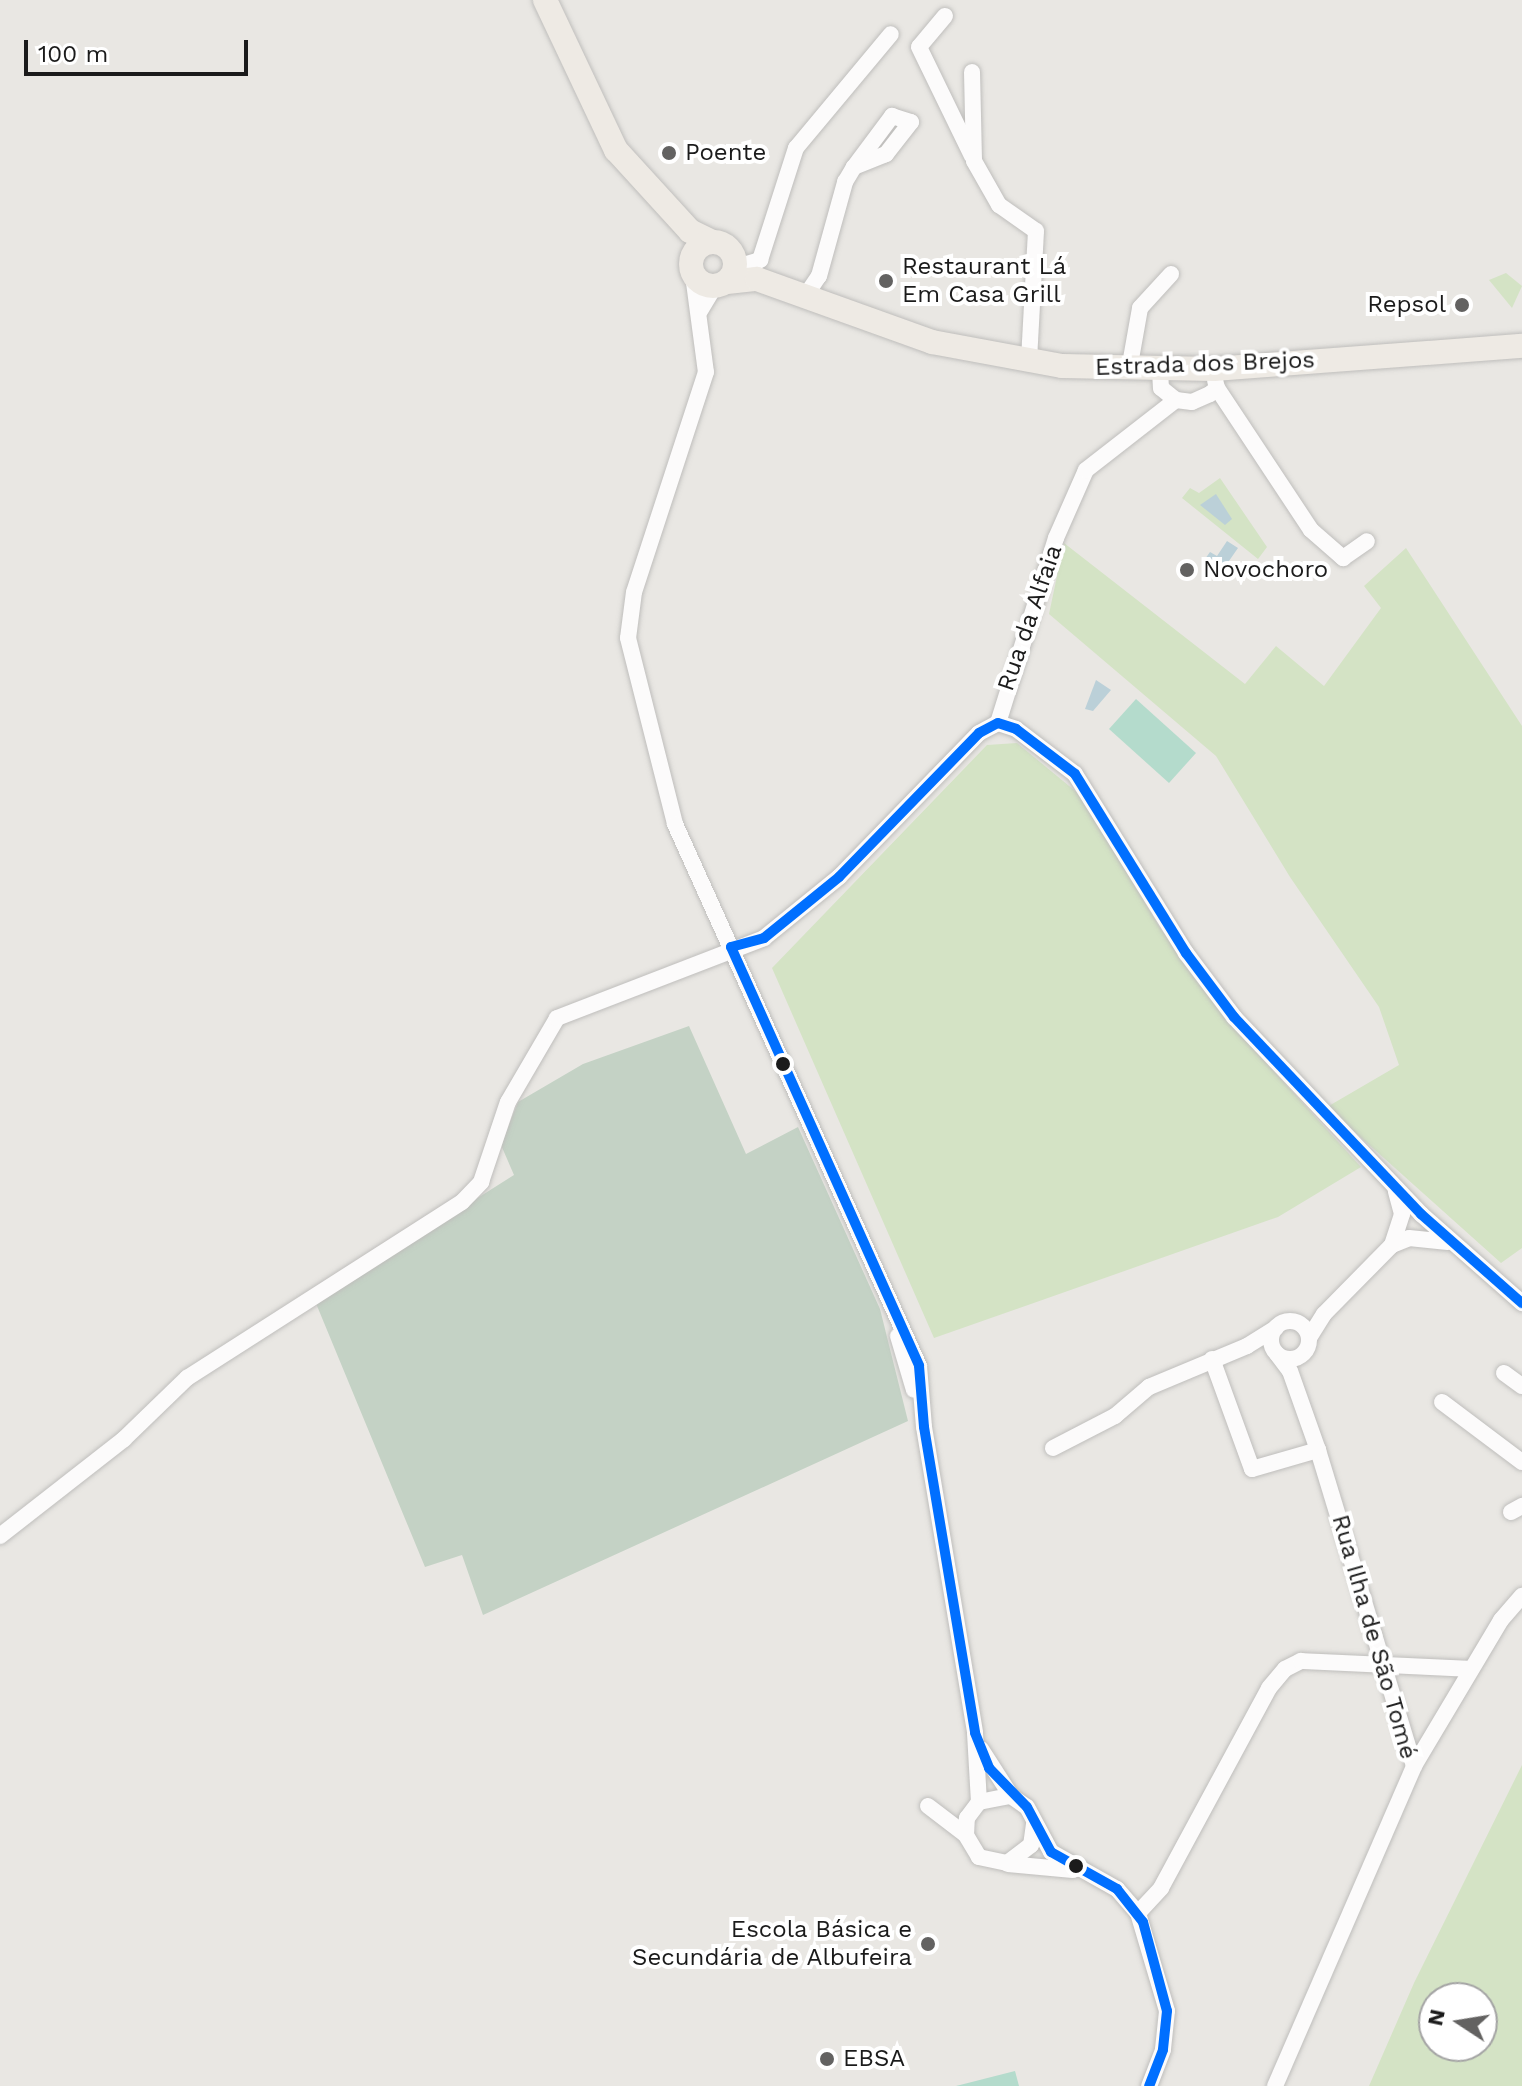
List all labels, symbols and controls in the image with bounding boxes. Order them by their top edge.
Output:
scale bar [28,24,252,74]
text: 100 m [38,40,108,68]
place label: Poente [685,139,766,167]
marker: Poente [660,144,678,162]
place label: Restaurant Lá Em Casa Grill [902,253,1066,309]
marker: Restaurant Lá Em Casa Grill [877,272,895,290]
place label: Repsol [1367,291,1446,319]
marker: Repsol [1453,296,1471,314]
street label: Estrada dos Brejos [1094,346,1316,382]
street label: Rua da Alfaia [991,540,1069,696]
place label: Novochoro [1203,556,1328,584]
marker: Novochoro [1178,561,1196,579]
unlabelled marker [775,1056,791,1072]
street label: Rua Ilha de São Tomé [1325,1511,1423,1763]
unlabelled marker [1068,1858,1084,1874]
place label: Escola Básica e Secundária de Albufeira [631,1916,912,1972]
marker: Escola Básica e Secundária de Albufeira [919,1935,937,1953]
north arrow [1418,1982,1498,2062]
text: N [1422,2007,1450,2028]
place label: EBSA [843,2045,905,2073]
marker: EBSA [818,2050,836,2068]

